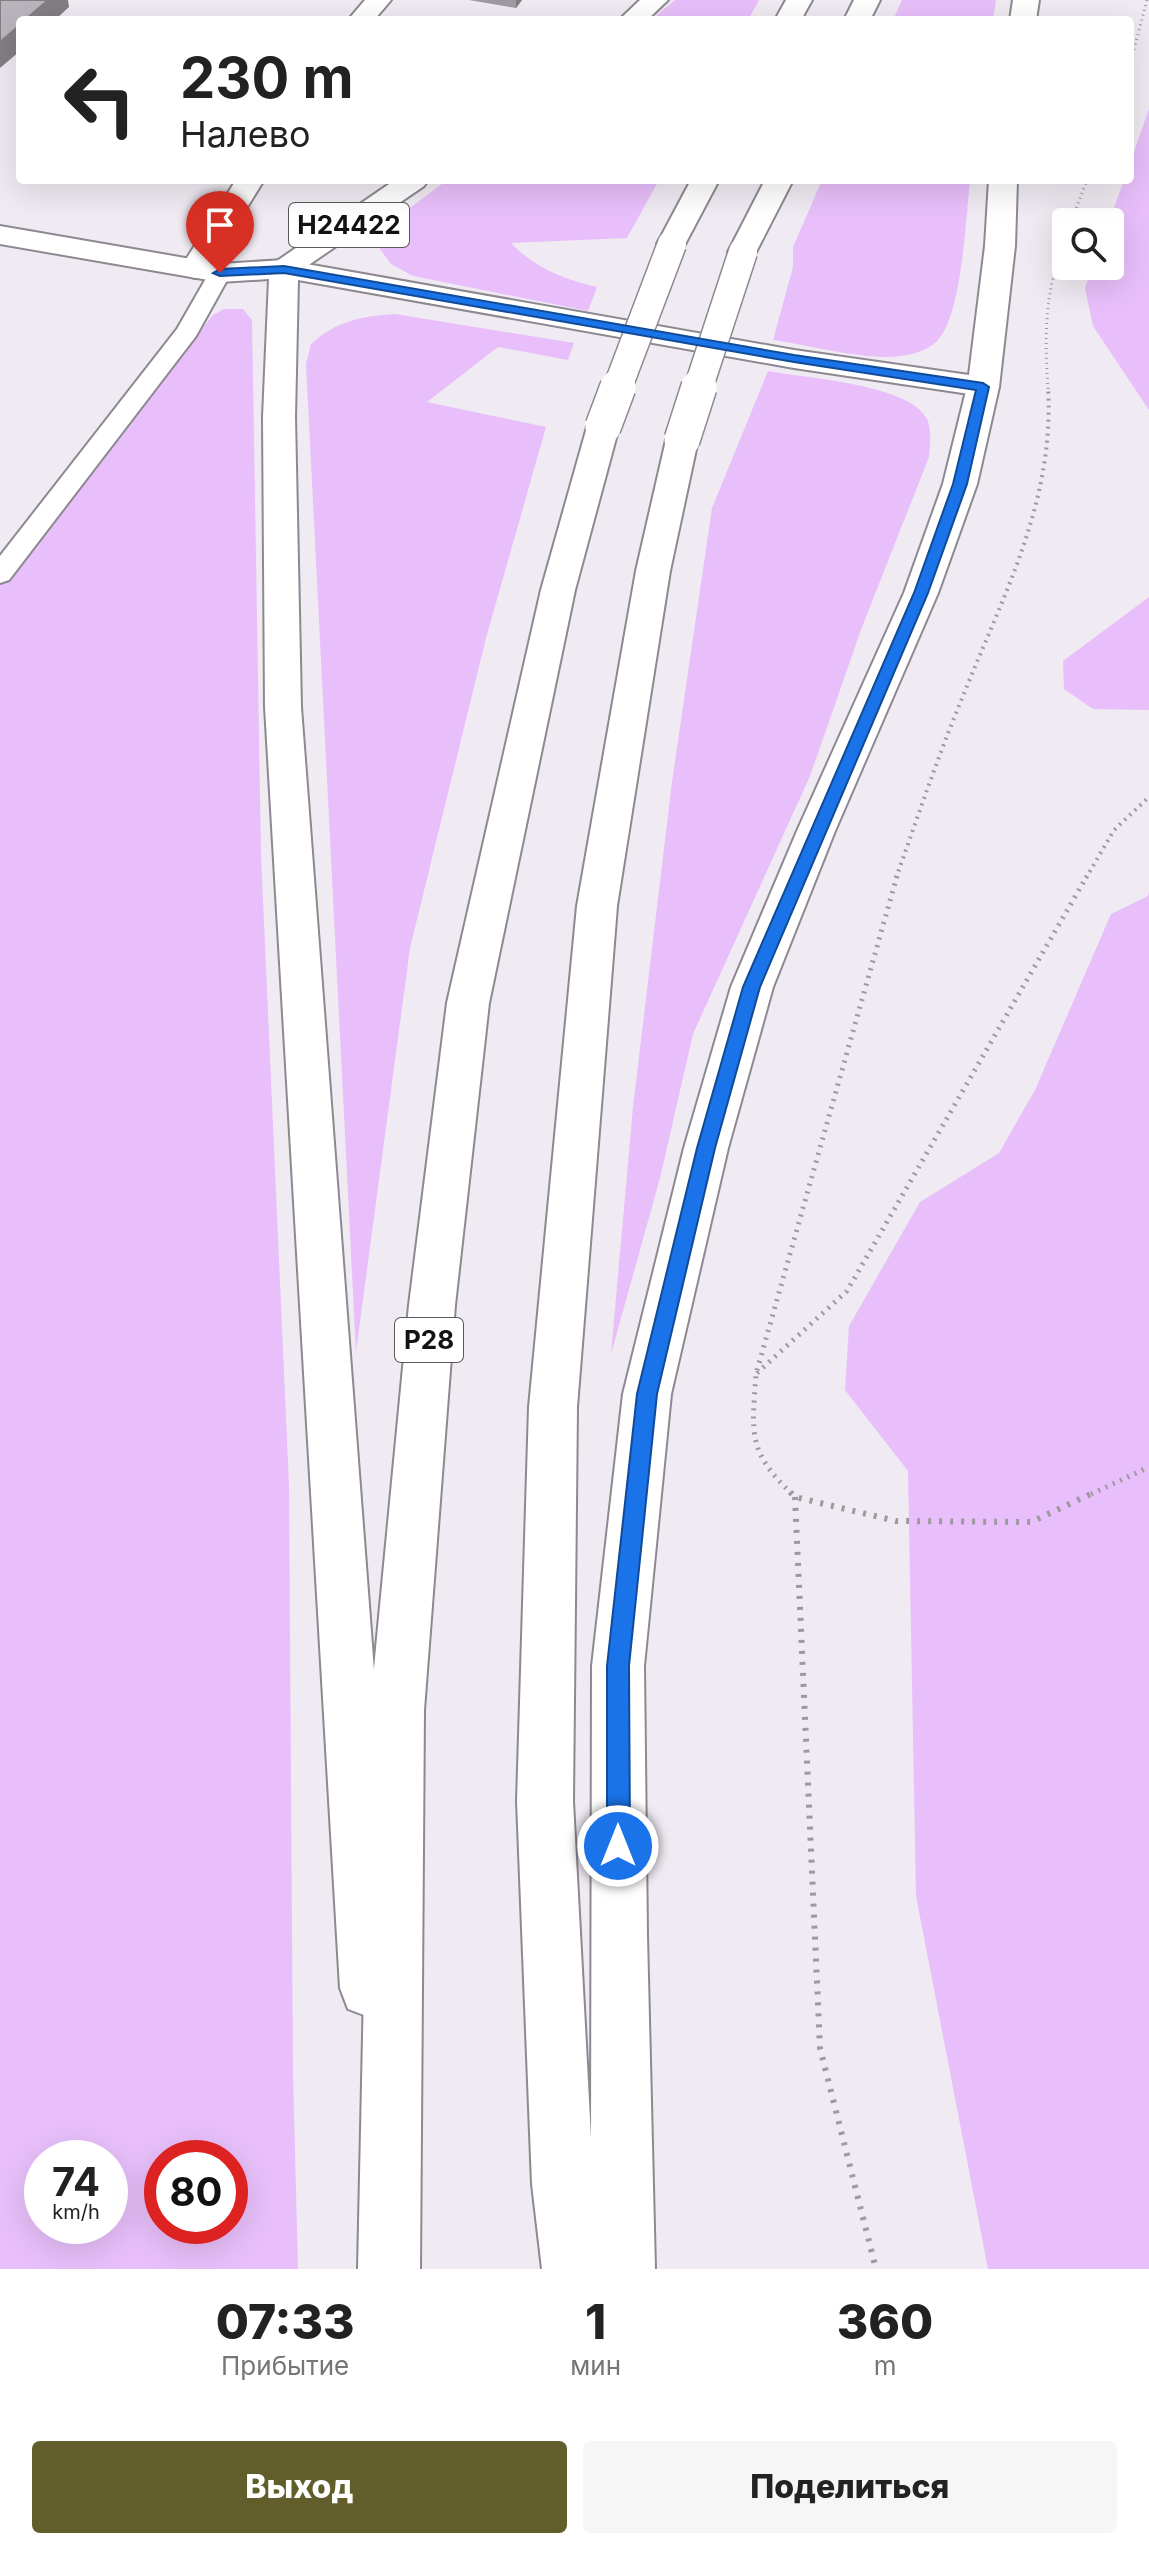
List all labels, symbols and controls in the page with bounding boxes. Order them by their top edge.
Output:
text: 230 m [180,44,354,112]
icon: left [48,48,152,152]
text: Налево [180,112,311,156]
pin [186,191,254,273]
icon: arrive [198,203,242,247]
road number: Н24422 [289,203,409,247]
map controls [1052,208,1124,280]
button: search [1052,208,1124,280]
road number: Р28 [395,1318,463,1362]
position arrow [576,1804,660,1888]
speed limit sign: 80 [144,2140,248,2244]
text: 74 [52,2157,100,2206]
text: km/h [52,2200,100,2224]
text: 07:33 [216,2292,355,2351]
text: 1 [585,2292,606,2351]
text: 360 [837,2292,933,2351]
text: Прибытие [221,2350,349,2381]
text: мин [570,2350,621,2381]
text: m [874,2350,896,2381]
button: Выход [32,2441,567,2533]
button: Поделиться [583,2441,1117,2533]

